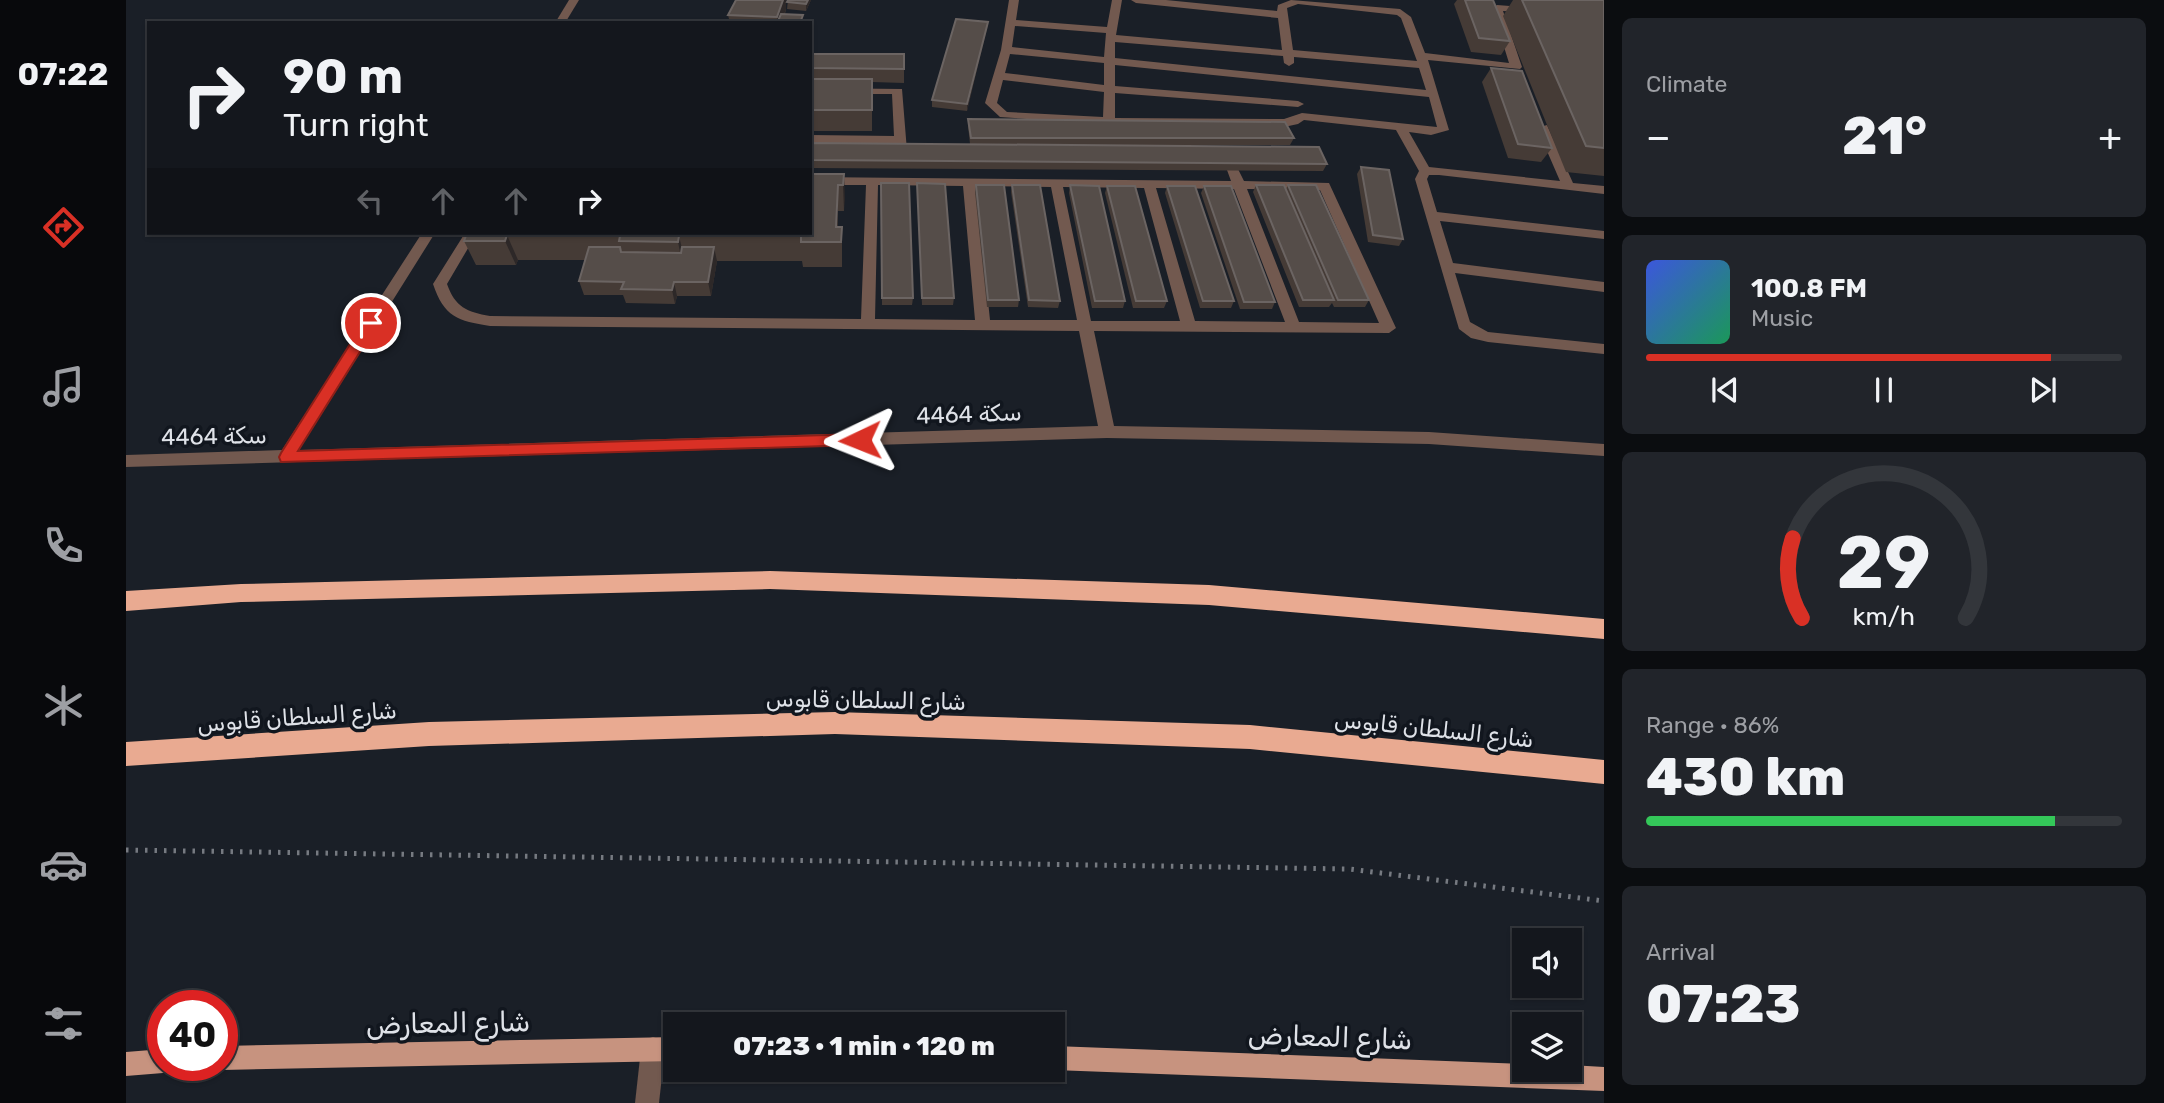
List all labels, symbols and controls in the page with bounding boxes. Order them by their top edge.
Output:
text: 90 m [283,47,403,105]
icon: right [168,49,259,140]
text: 07:22 [17,55,109,93]
text: Climate [1646,70,1727,98]
text: 21° [1842,105,1927,167]
text: Turn right [283,106,428,144]
text: − [1646,114,1671,160]
text: + [2098,114,2122,160]
icon: left [351,182,389,220]
icon: ahead [424,182,462,220]
icon: ahead [497,182,535,220]
icon: right [570,182,608,220]
icon: directions [39,203,88,252]
text: 100.8 FM [1751,273,1867,304]
pin [341,293,401,353]
icon: arrive [352,304,390,342]
text: Music [1751,304,1813,332]
icon: music [39,362,88,411]
icon: previous [1706,371,1744,409]
icon: pause [1865,371,1903,409]
icon: next [2024,371,2062,409]
street label: سكة 4464 [916,398,1022,430]
position arrow [823,403,897,477]
street label: سكة 4464 [161,421,267,451]
text: 29 [1837,520,1931,606]
icon: phone [39,521,88,570]
text: km/h [1853,601,1915,630]
icon: climate [39,681,88,730]
street label: شارع السلطان قابوس [766,684,966,718]
street label: شارع السلطان قابوس [196,696,398,740]
street label: شارع السلطان قابوس [1333,705,1535,755]
text: Range · 86% [1646,711,1779,739]
text: 430 km [1646,746,1845,808]
icon: car [39,840,88,889]
map controls [1512,928,1582,1082]
button: sound [1512,928,1582,998]
text: Arrival [1646,938,1715,966]
text: 07:23 [1646,973,1800,1035]
speed limit sign: 40 [147,990,238,1081]
icon: filters [39,999,88,1048]
street label: شارع المعارض [365,1005,531,1044]
button: layers [1512,1012,1582,1082]
street label: شارع المعارض [1247,1018,1413,1059]
text: 07:23 · 1 min · 120 m [733,1031,995,1062]

